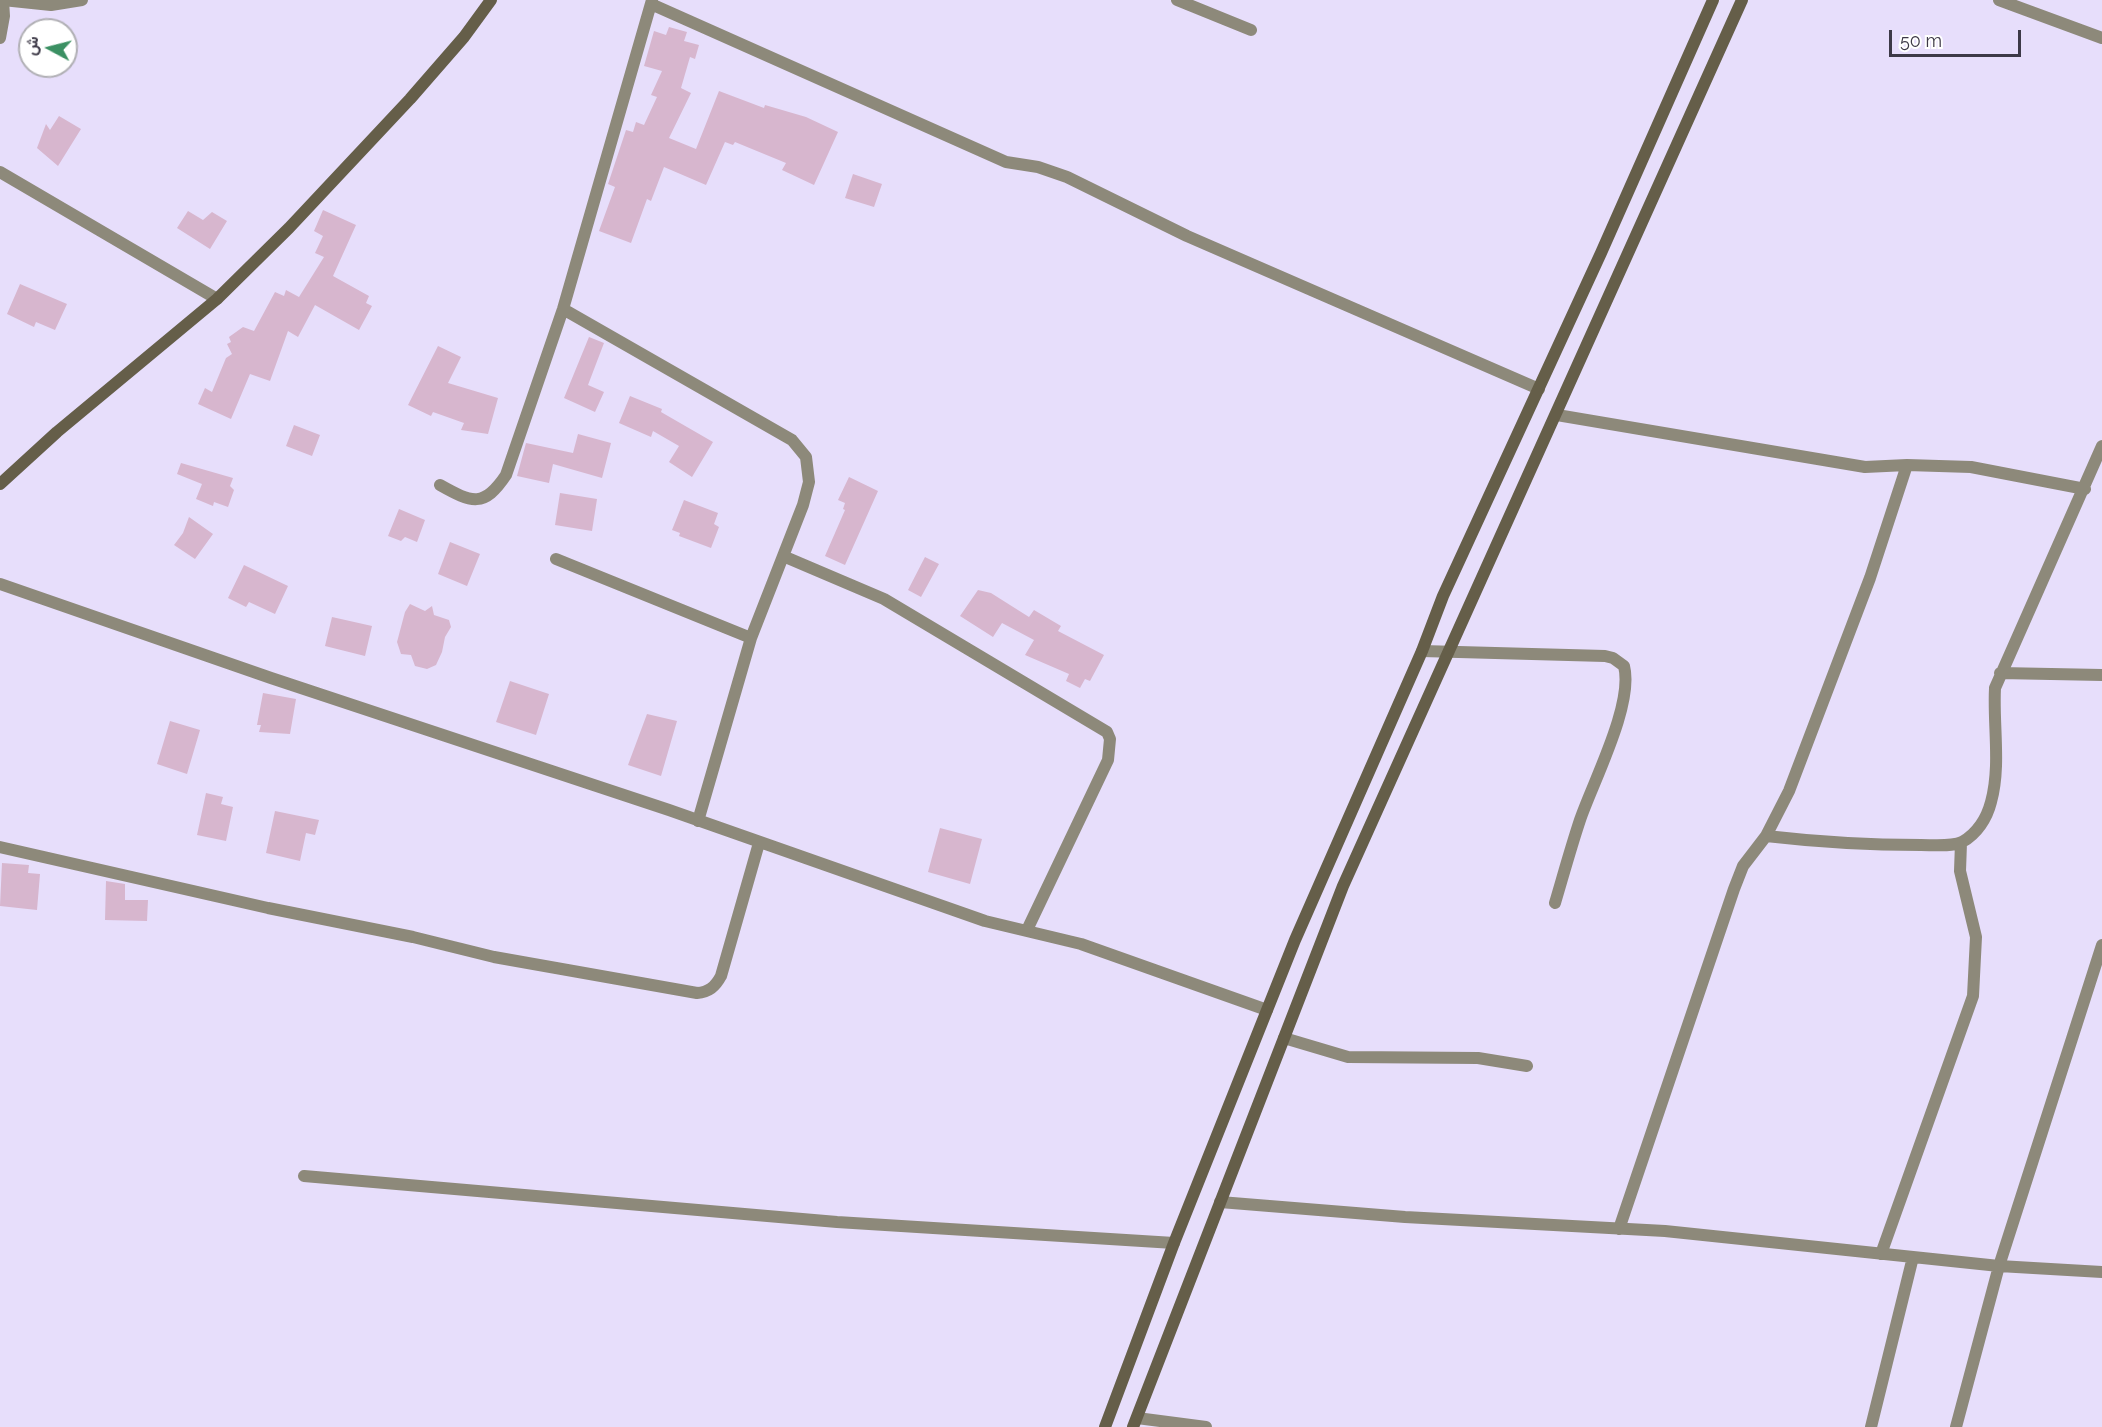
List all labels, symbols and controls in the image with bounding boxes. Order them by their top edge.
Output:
north arrow [18,18,78,78]
scale bar [1892,18,2024,56]
text: 50 m [1900,30,1942,51]
text: ش [21,35,42,57]

